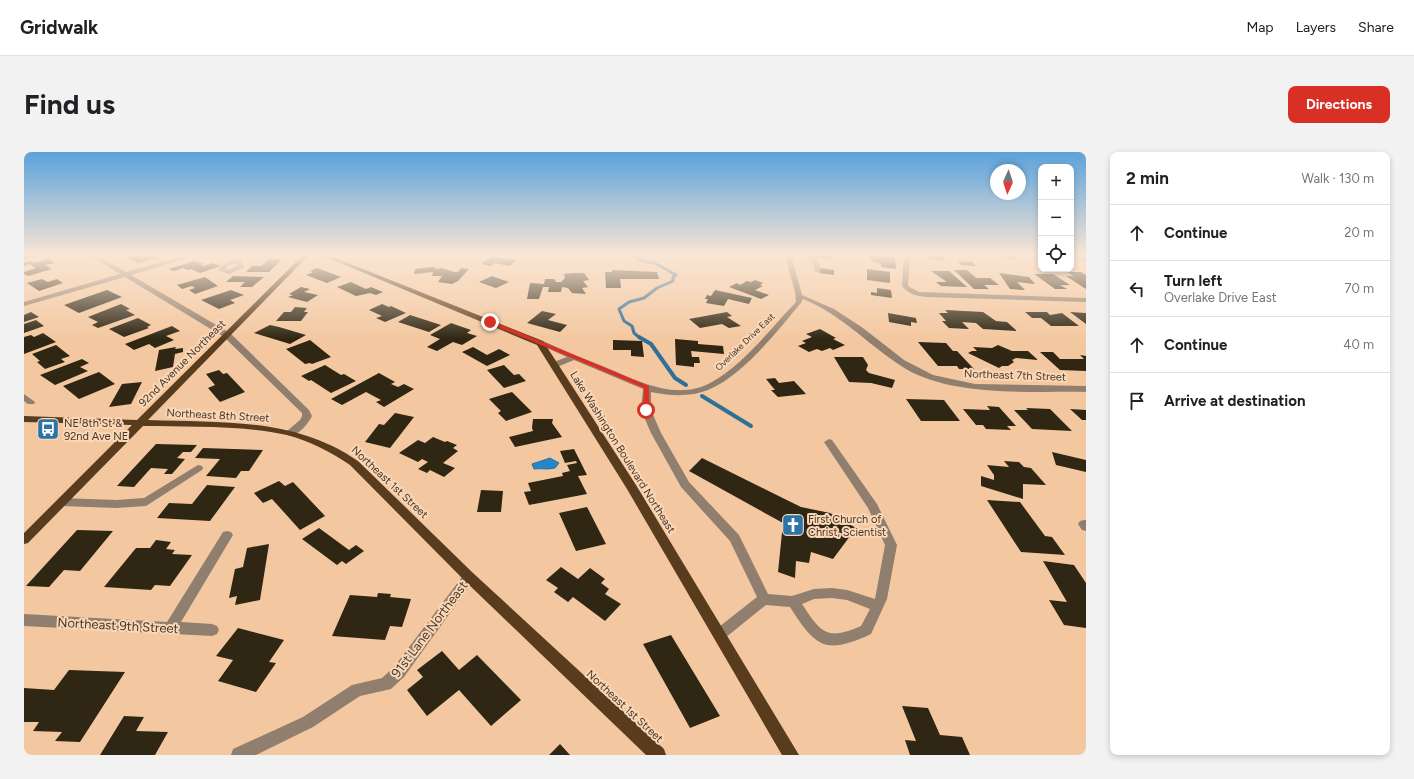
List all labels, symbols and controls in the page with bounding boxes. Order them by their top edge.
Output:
text: Gridwalk [20,16,98,39]
text: Map [1246,19,1274,36]
text: Layers [1296,19,1336,36]
text: Share [1358,19,1394,36]
button: Directions [1288,86,1390,123]
text: Find us [24,87,115,121]
north arrow [990,164,1026,200]
map controls [1038,164,1074,272]
button: + [1038,164,1074,200]
text: 2 min [1126,168,1169,188]
text: Walk · 130 m [1301,171,1374,186]
button: − [1038,200,1074,236]
icon: ahead [1126,222,1148,244]
text: Continue [1164,224,1227,242]
text: 20 m [1344,225,1374,240]
button: locate [1038,236,1074,272]
text: Turn left [1164,272,1222,290]
icon: left [1126,278,1148,300]
text: 70 m [1344,281,1374,296]
text: Overlake Drive East [1164,290,1277,305]
street label: Overlake Drive East [713,310,777,373]
route end [481,313,499,331]
street label: 92nd Avenue Northeast [136,317,228,409]
icon: ahead [1126,334,1148,356]
text: Continue [1164,336,1227,354]
text: 40 m [1343,337,1374,352]
street label: Northeast 7th Street [964,367,1066,384]
street label: Lake Washington Boulevard Northeast [567,369,678,536]
icon: arrive [1126,390,1148,412]
text: Arrive at destination [1164,392,1305,410]
route start [637,401,655,419]
street label: Northeast 8th Street [166,406,270,425]
bus stop icon: NE 8th St & 92nd Ave NE [35,416,61,442]
place label: NE 8th St & 92nd Ave NE [64,417,128,443]
street label: Northeast 1st Street [349,444,431,521]
church icon: First Church of Christ, Scientist [780,512,806,538]
place label: First Church of Christ, Scientist [808,513,886,539]
street label: 91st Lane Northeast [388,578,471,680]
street label: Northeast 9th Street [57,615,179,636]
street label: Northeast 1st Street [584,668,666,745]

